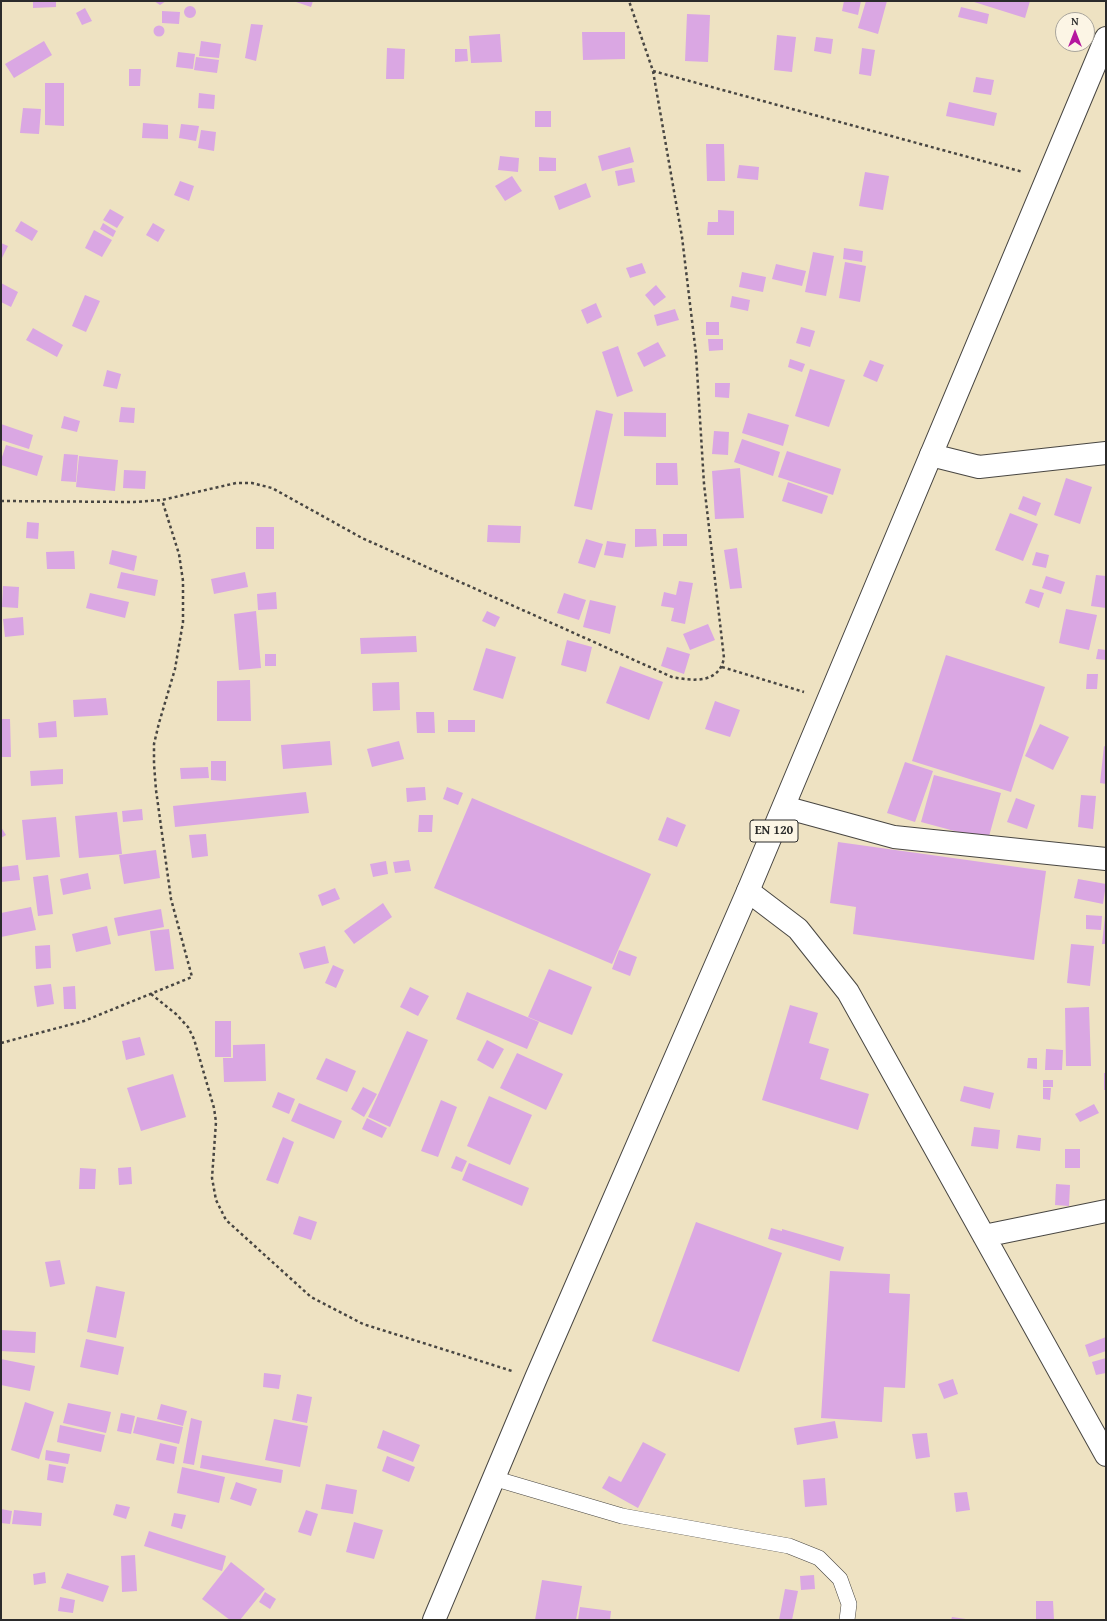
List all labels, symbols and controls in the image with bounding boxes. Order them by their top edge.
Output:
north arrow [1055,12,1095,52]
text: N [1071,13,1079,29]
road number: EN 120 [750,820,798,842]

